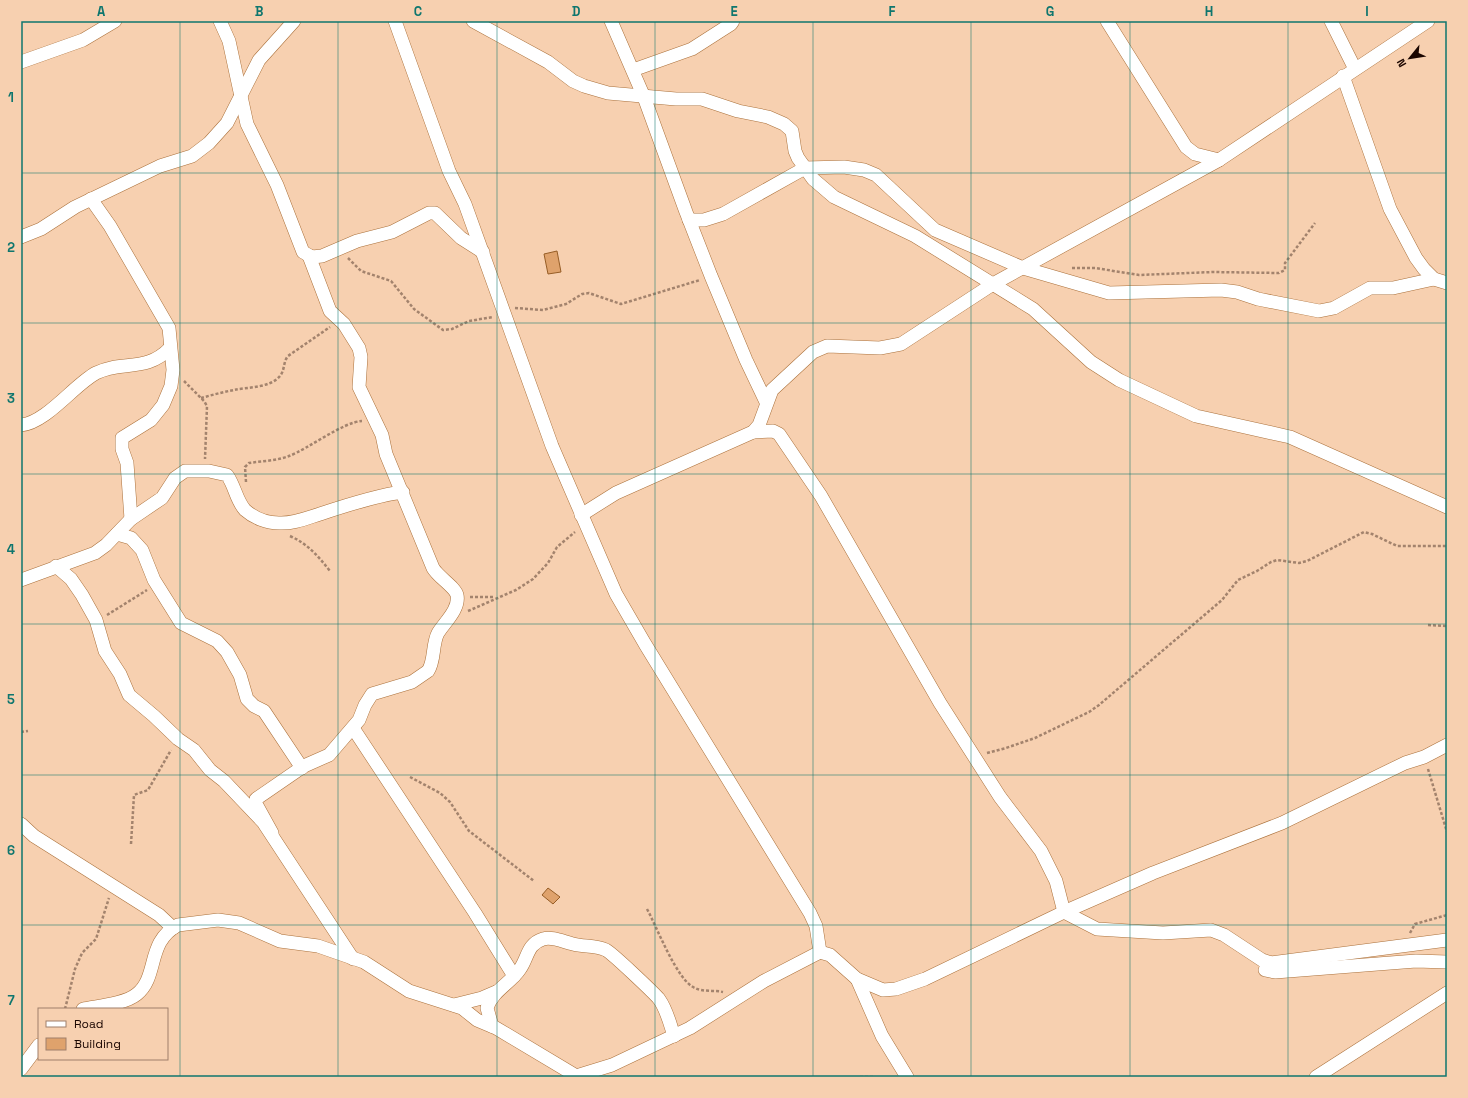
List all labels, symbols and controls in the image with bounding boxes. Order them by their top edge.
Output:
text: A [97,3,106,20]
text: B [255,3,264,20]
text: C [414,3,422,20]
text: D [572,3,581,20]
text: E [730,3,738,20]
text: F [889,3,896,20]
text: G [1046,3,1054,20]
text: H [1205,3,1213,20]
text: I [1365,3,1369,20]
north arrow [1390,38,1430,78]
text: N [1393,56,1409,70]
text: 1 [8,89,14,106]
text: 2 [7,239,15,256]
text: 3 [7,390,15,407]
text: 4 [7,541,15,558]
text: 5 [7,691,15,708]
text: 6 [7,842,15,859]
text: 7 [7,992,15,1009]
legend [38,1008,168,1060]
text: Road [74,1016,103,1032]
text: Building [74,1036,121,1052]

